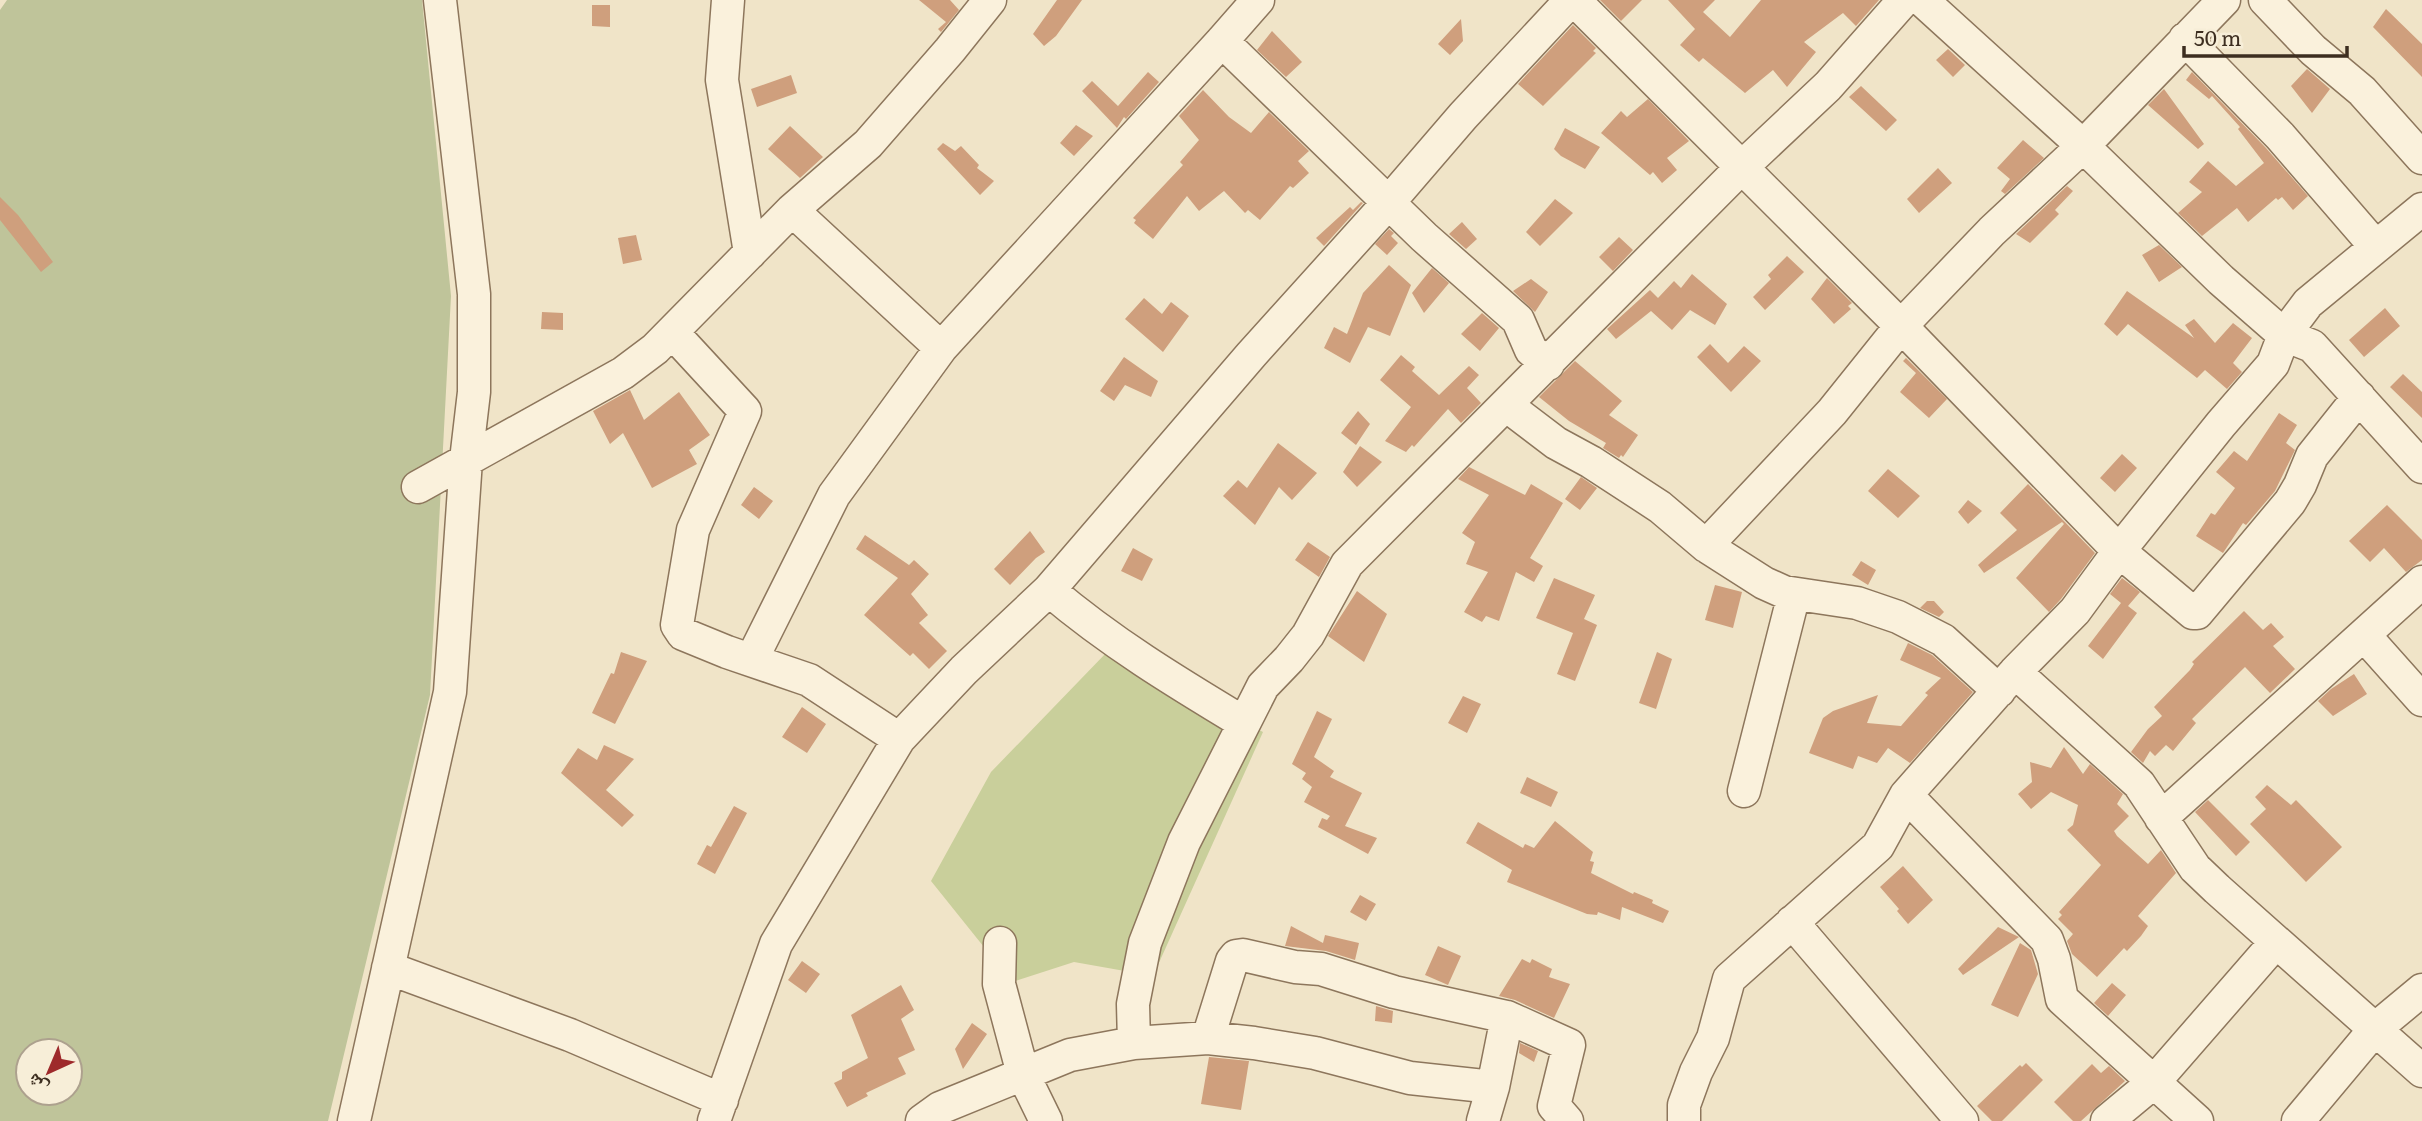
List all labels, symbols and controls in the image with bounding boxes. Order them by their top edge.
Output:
scale bar [2184,14,2347,58]
text: 50 m [2194,21,2241,52]
north arrow [14,1037,84,1107]
text: ش [20,1068,53,1102]

